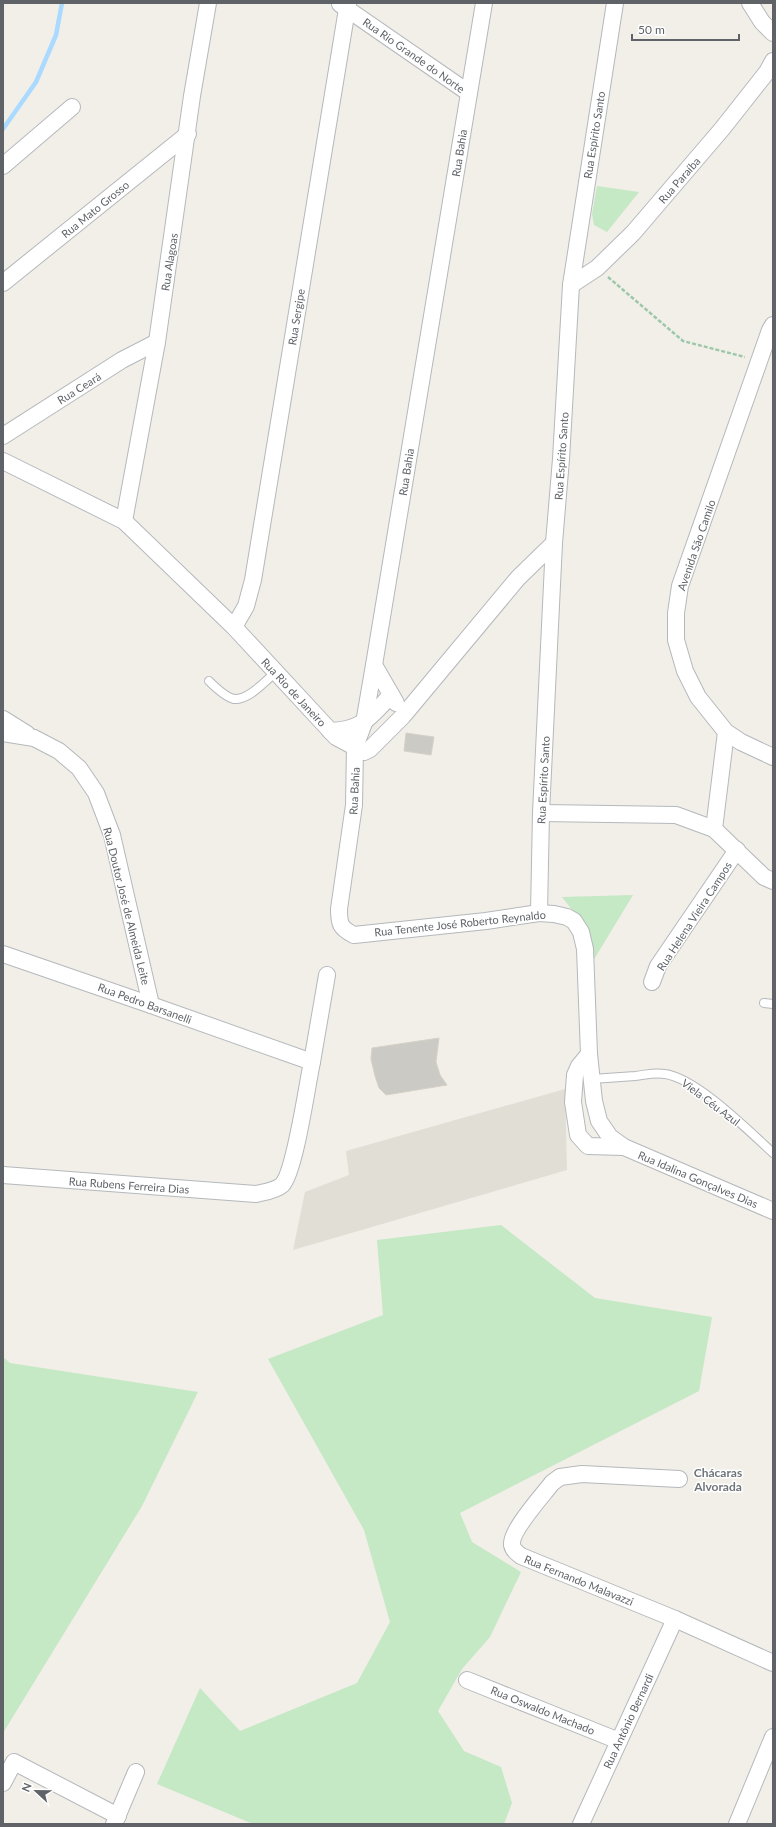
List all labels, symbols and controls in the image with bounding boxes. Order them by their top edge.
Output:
street label: Rua Rio Grande do Norte [361,15,468,95]
scale bar [632,16,739,42]
text: 50 m [638,22,665,37]
street label: Rua Espírito Santo [581,90,607,180]
street label: Rua Bahia [449,128,469,178]
street label: Rua Paraíba [655,154,703,206]
street label: Rua Mato Grosso [59,178,131,240]
street label: Rua Alagoas [158,232,180,292]
street label: Rua Sergipe [285,288,307,346]
street label: Rua Ceará [55,370,103,406]
street label: Rua Espírito Santo [551,412,571,500]
street label: Rua Bahia [396,447,416,497]
street label: Avenida São Camilo [674,498,718,592]
street label: Rua Rio de Janeiro [259,655,329,729]
street label: Rua Espírito Santo [534,736,552,824]
street label: Rua Bahia [346,767,362,815]
street label: Rua Doutor José de Almeida Leite [101,826,153,986]
street label: Rua Helena Vieira Campos [654,859,734,973]
street label: Rua Tenente José Roberto Reynaldo [374,908,546,938]
street label: Rua Pedro Barsanelli [96,980,194,1026]
street label: Viela Céu Azul [679,1076,743,1128]
street label: Rua Idalina Gonçalves Dias [636,1148,760,1210]
street label: Rua Rubens Ferreira Dias [68,1174,190,1196]
district label: Chácaras Alvorada [693,1465,742,1494]
street label: Rua Fernando Malavazzi [522,1552,636,1608]
street label: Rua Antônio Bernardi [600,1671,656,1771]
street label: Rua Oswaldo Machado [489,1683,597,1737]
north arrow [16,1771,56,1811]
text: N [19,1781,34,1793]

